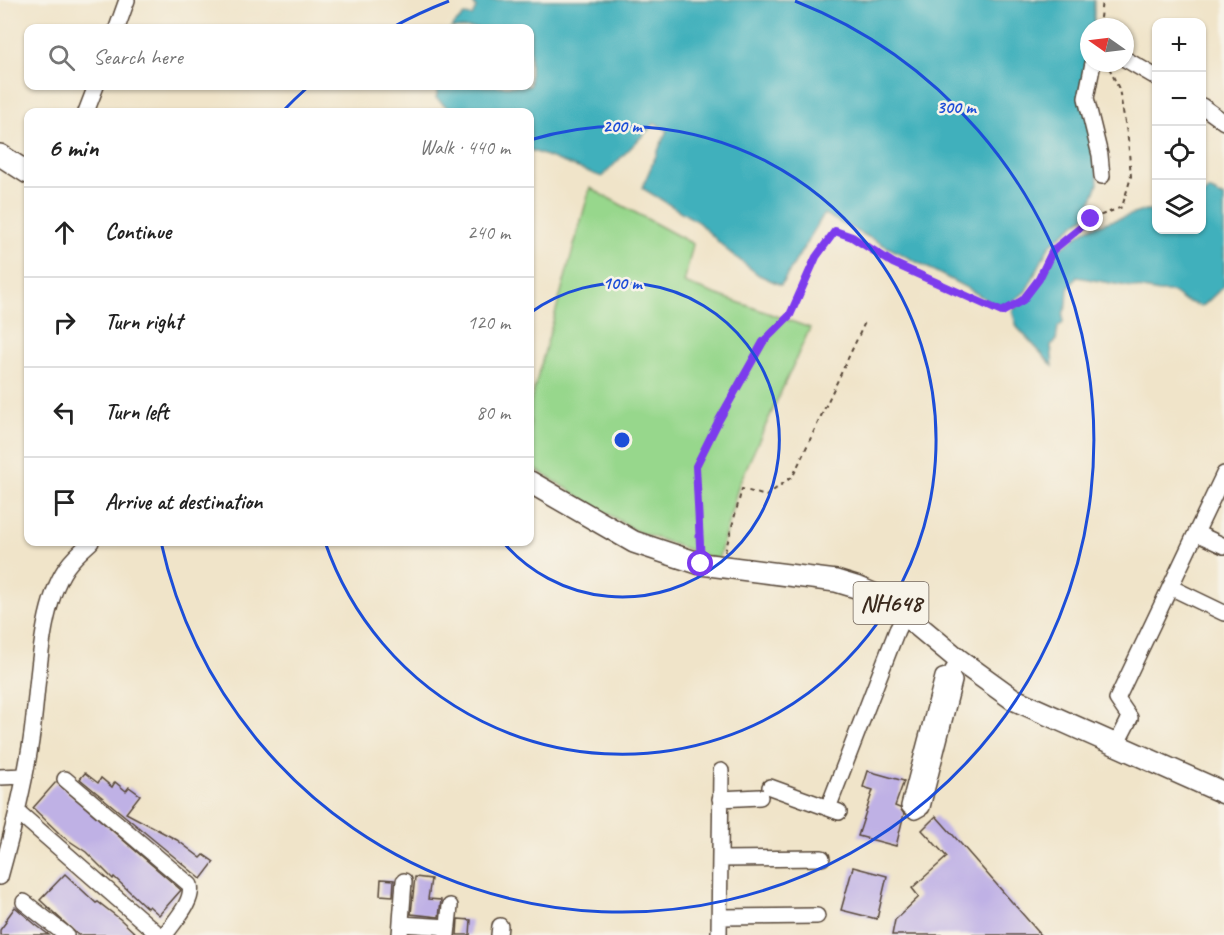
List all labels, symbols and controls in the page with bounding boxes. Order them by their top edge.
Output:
north arrow [1080,18,1134,72]
map controls [1152,18,1206,234]
button: + [1152,18,1206,72]
search box [24,24,534,90]
icon: search [45,41,78,74]
text: Search here [93,43,183,71]
button: − [1152,72,1206,126]
text: 300 m [937,96,977,118]
text: 200 m [603,115,643,137]
button: locate [1152,126,1206,180]
text: 6 min [48,131,98,164]
text: Walk · 440 m [420,135,510,160]
button: layers [1152,180,1206,234]
route end [1077,205,1103,231]
icon: ahead [48,216,81,249]
text: Continue [105,218,171,246]
text: 240 m [467,220,510,245]
text: 100 m [603,272,643,294]
icon: right [48,306,81,339]
text: Turn right [105,308,182,336]
text: 120 m [467,310,510,335]
icon: left [48,396,81,429]
text: Turn left [105,398,169,426]
text: 80 m [476,400,510,425]
centre of rings [612,430,632,450]
icon: arrive [48,486,81,519]
text: Arrive at destination [105,488,262,516]
route start [687,550,713,576]
road number: NH648 [854,582,928,624]

